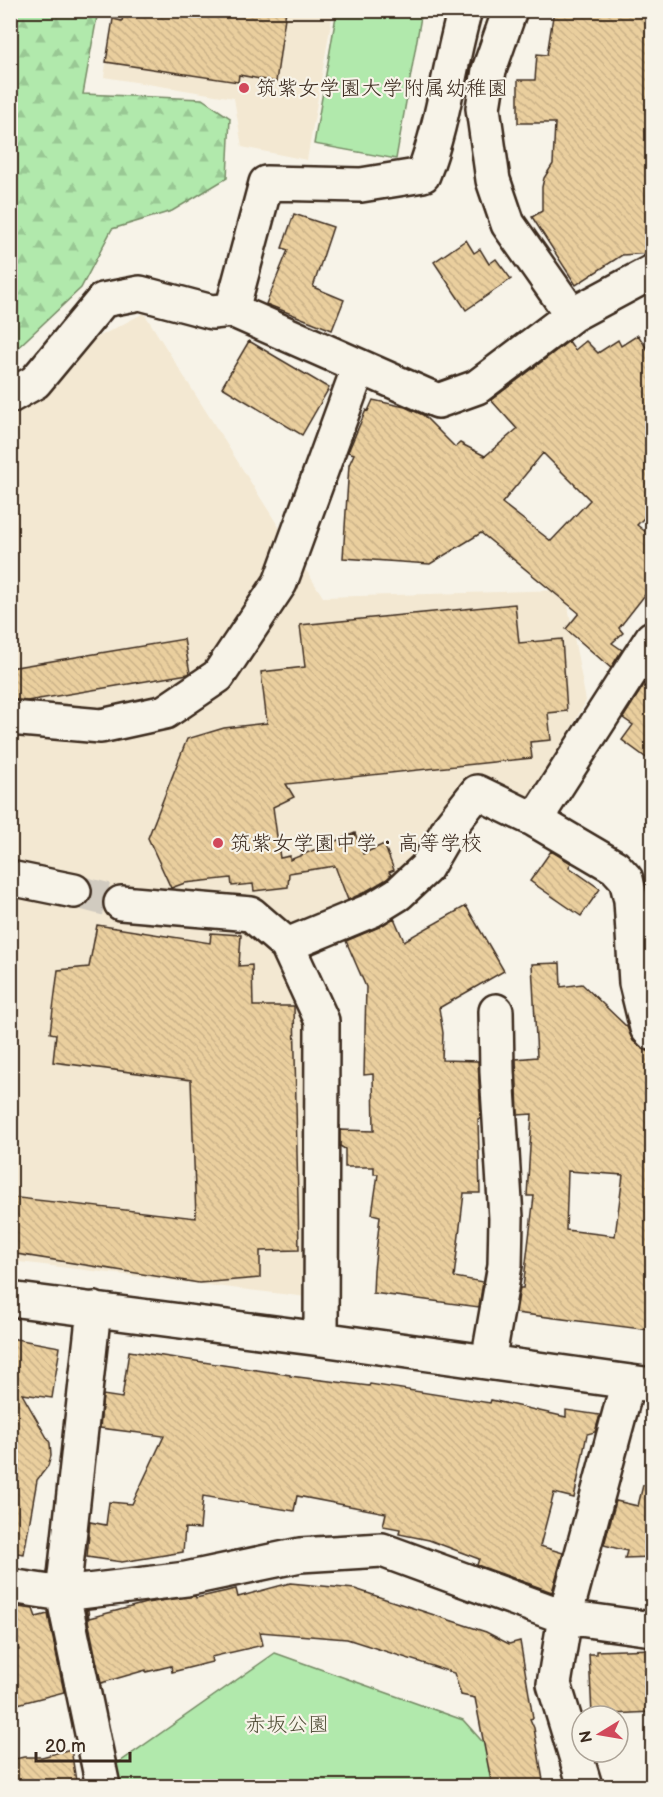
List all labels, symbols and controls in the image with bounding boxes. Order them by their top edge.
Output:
place label: 筑紫女学園大学附属幼稚園 [256,76,508,101]
marker: 筑紫女学園大学附属幼稚園 [237,81,251,95]
place label: 筑紫女学園中学・高等学校 [230,831,482,856]
marker: 筑紫女学園中学・高等学校 [211,836,225,850]
north arrow [570,1704,630,1764]
park label: 赤坂公園 [245,1712,329,1737]
scale bar [36,1725,130,1763]
text: N [576,1729,597,1744]
text: 20 m [45,1736,86,1757]

